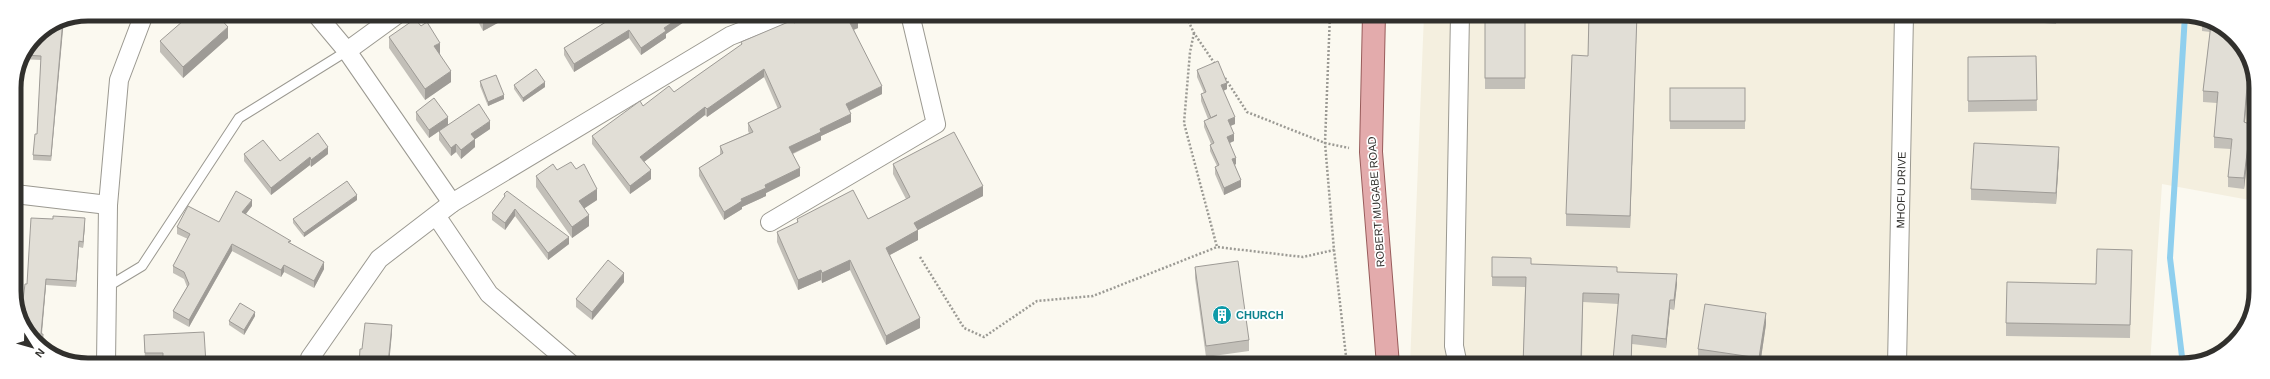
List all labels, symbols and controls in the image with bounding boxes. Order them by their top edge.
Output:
street label: ROBERT MUGABE ROAD [1365,136,1387,268]
street label: MHOFU DRIVE [1894,151,1908,229]
building icon: CHURCH [1211,304,1233,326]
place label: CHURCH [1236,309,1284,321]
north arrow [12,327,52,367]
text: N [33,346,47,360]

